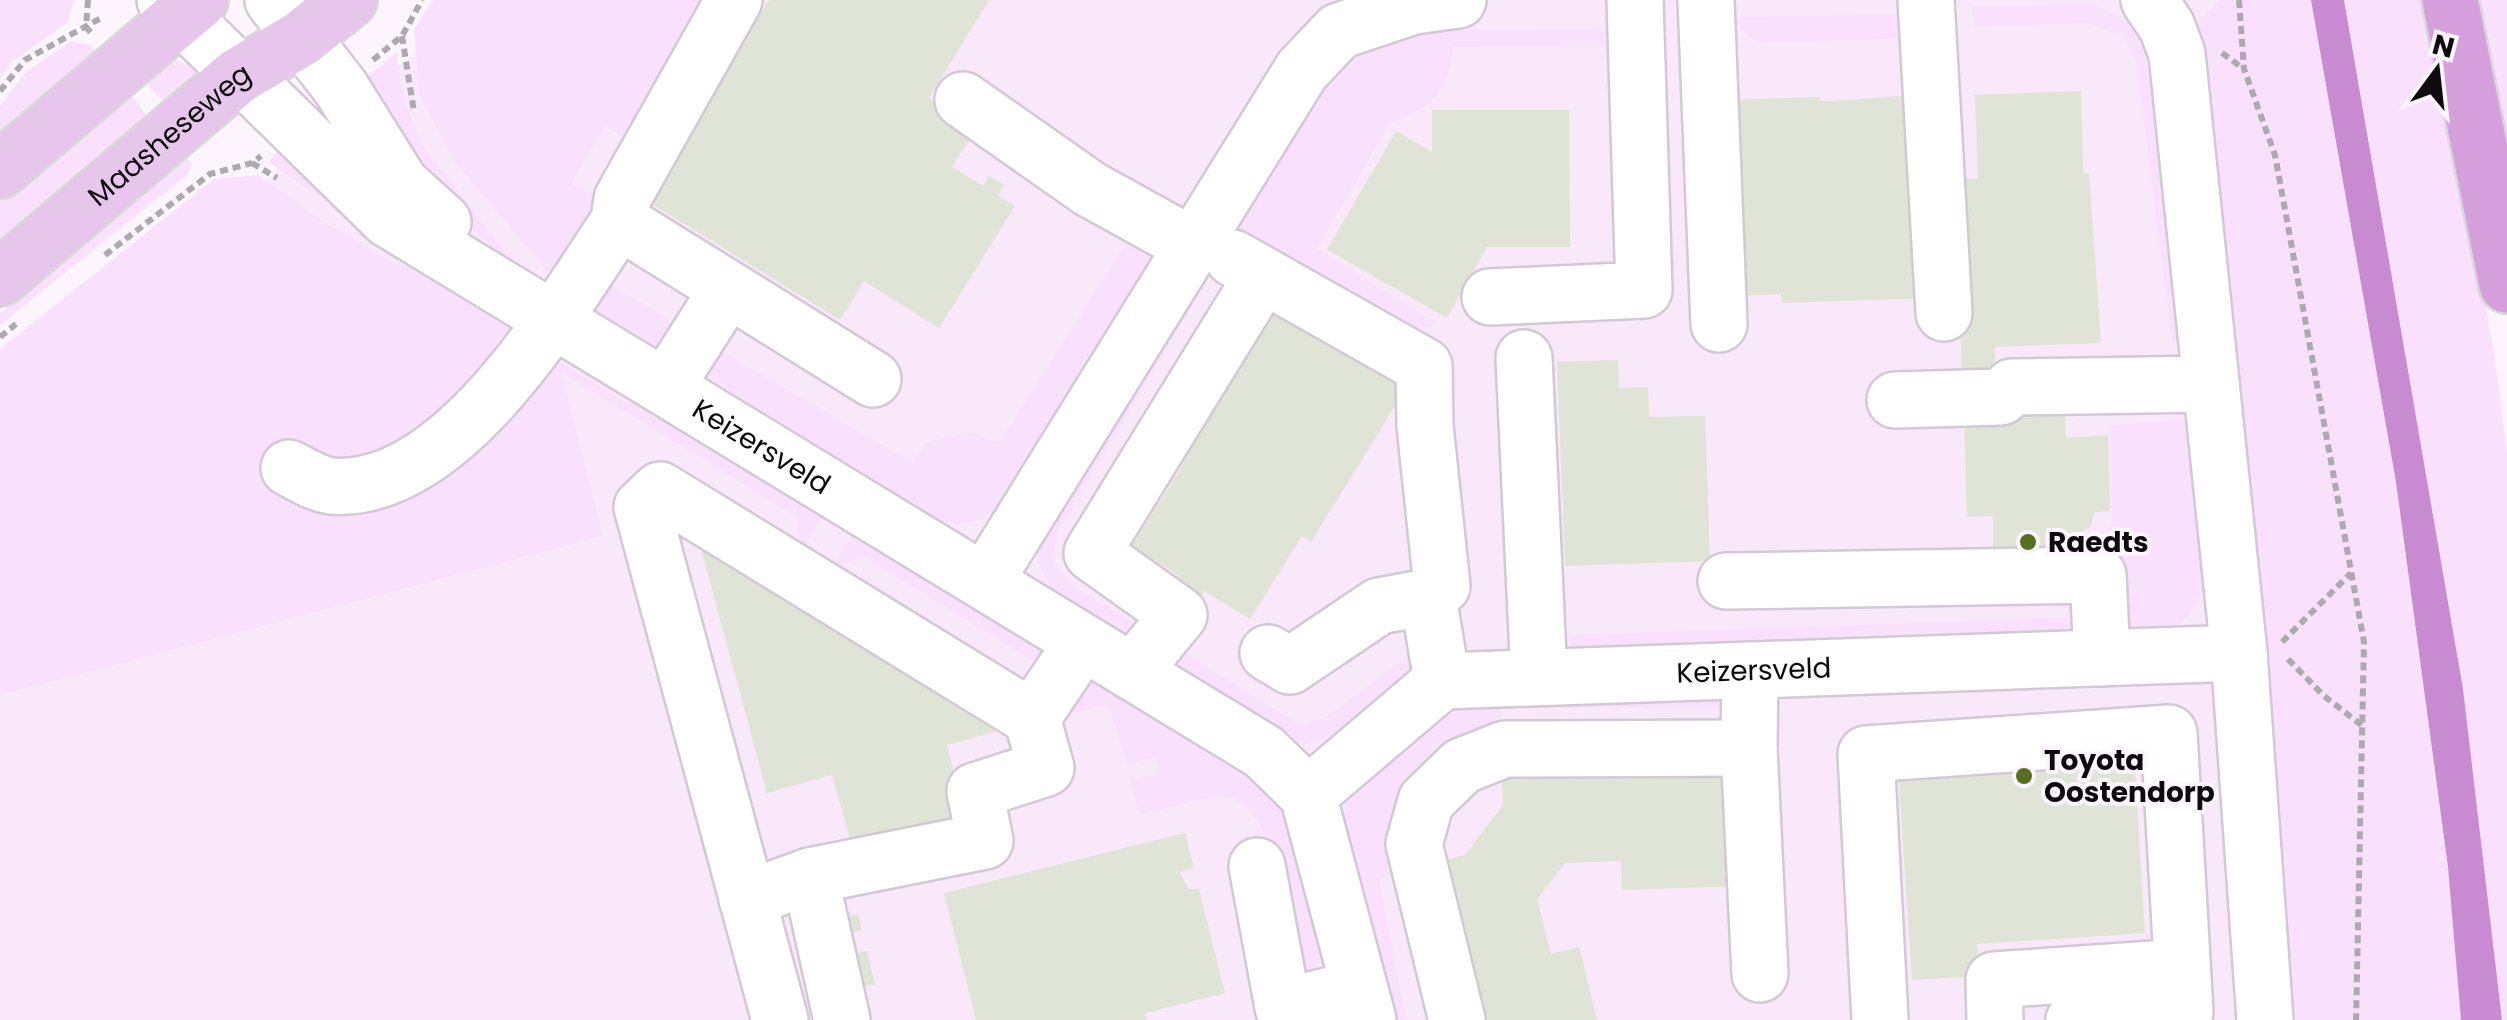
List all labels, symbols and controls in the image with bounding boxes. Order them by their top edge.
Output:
north arrow [2387,20,2487,120]
text: N [2428,25,2459,68]
street label: Maasheseweg [79,53,258,215]
street label: Keizersveld [685,389,838,503]
place label: Raedts [2048,523,2149,562]
marker: Raedts [2017,531,2039,553]
street label: Keizersveld [1676,648,1832,692]
place label: Toyota Oostendorp [2044,741,2215,812]
marker: Toyota Oostendorp [2013,765,2035,787]

